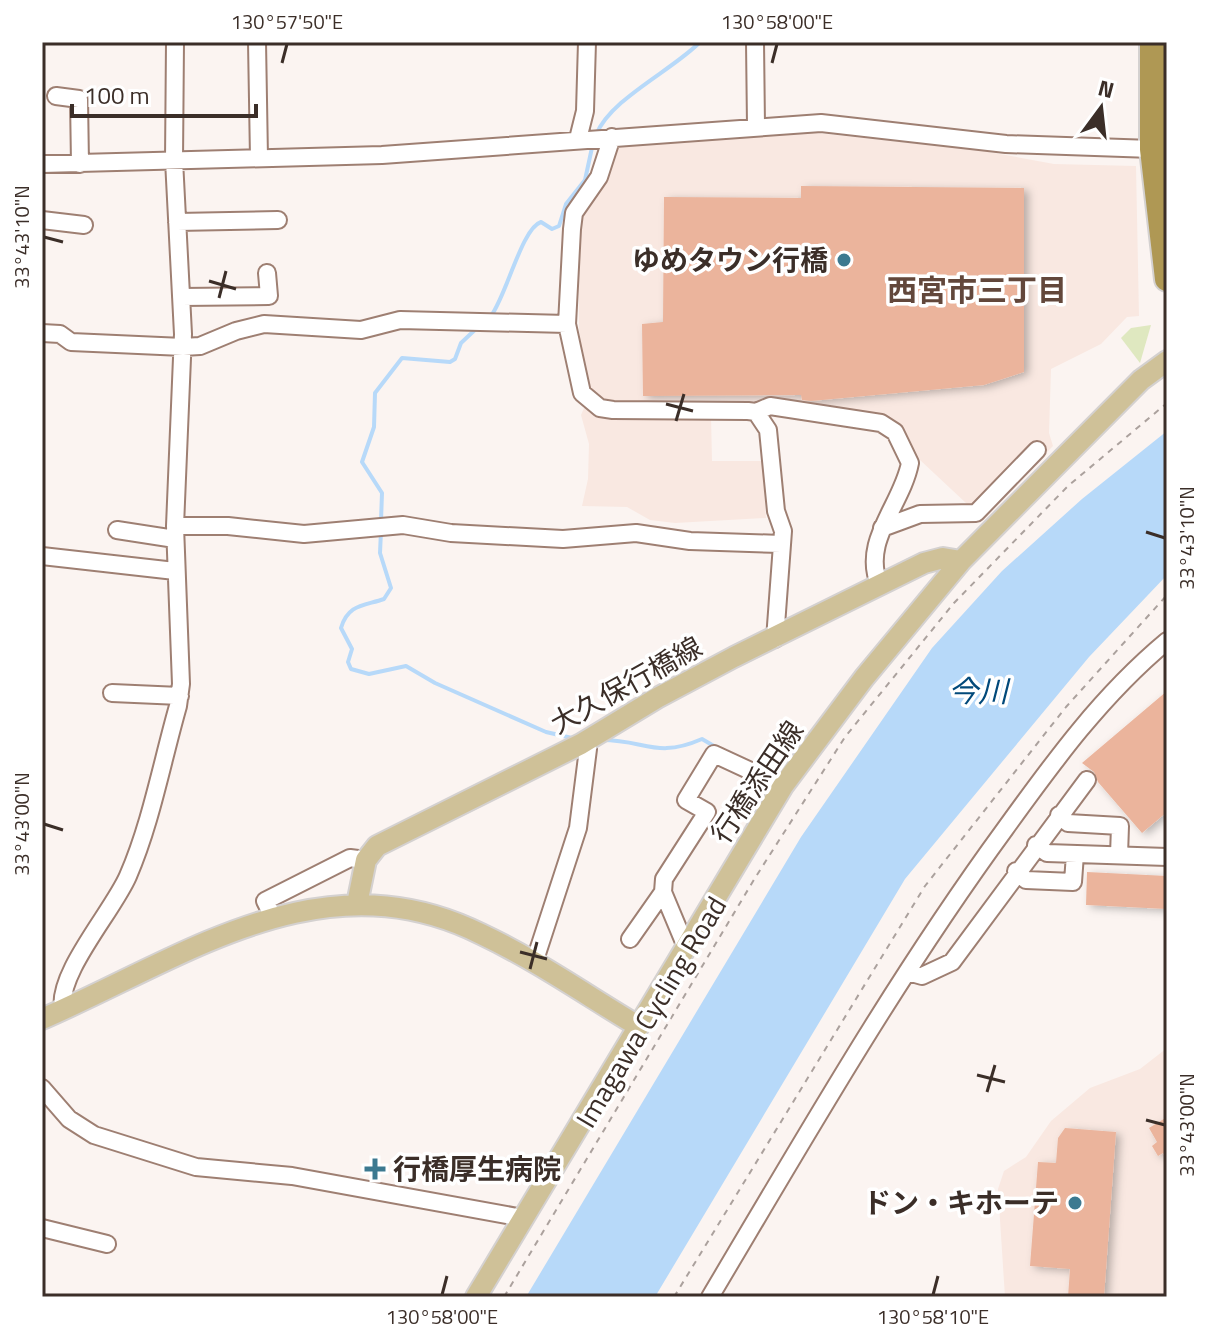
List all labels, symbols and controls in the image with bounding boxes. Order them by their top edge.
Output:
text: 130°57'50"E [231,6,343,37]
text: 130°58'00"E [721,6,833,37]
scale bar [72,68,256,118]
north arrow [1061,68,1141,148]
text: N [1094,70,1118,107]
text: 100 m [84,77,150,113]
text: 33°43'10"N [6,185,37,289]
place label: ゆめタウン行橋 [632,238,828,281]
marker: ゆめタウン行橋 [835,251,853,269]
district label: 西宮市三丁目 [887,267,1067,313]
text: 33°43'10"N [1171,486,1202,590]
street label: 大久保行橋線 [542,625,710,744]
water label: 今川 [948,668,1011,714]
street label: 行橋添田線 [700,712,814,852]
text: 33°43'00"N [6,772,37,876]
street label: Imagawa Cycling Road [564,888,737,1136]
text: 33°43'00"N [1171,1073,1202,1177]
place label: 行橋厚生病院 [393,1147,561,1190]
marker: 行橋厚生病院 [364,1158,386,1180]
place label: ドン・キホーテ [863,1181,1059,1224]
marker: ドン・キホーテ [1066,1194,1084,1212]
text: 130°58'00"E [386,1301,498,1332]
text: 130°58'10"E [877,1301,989,1332]

